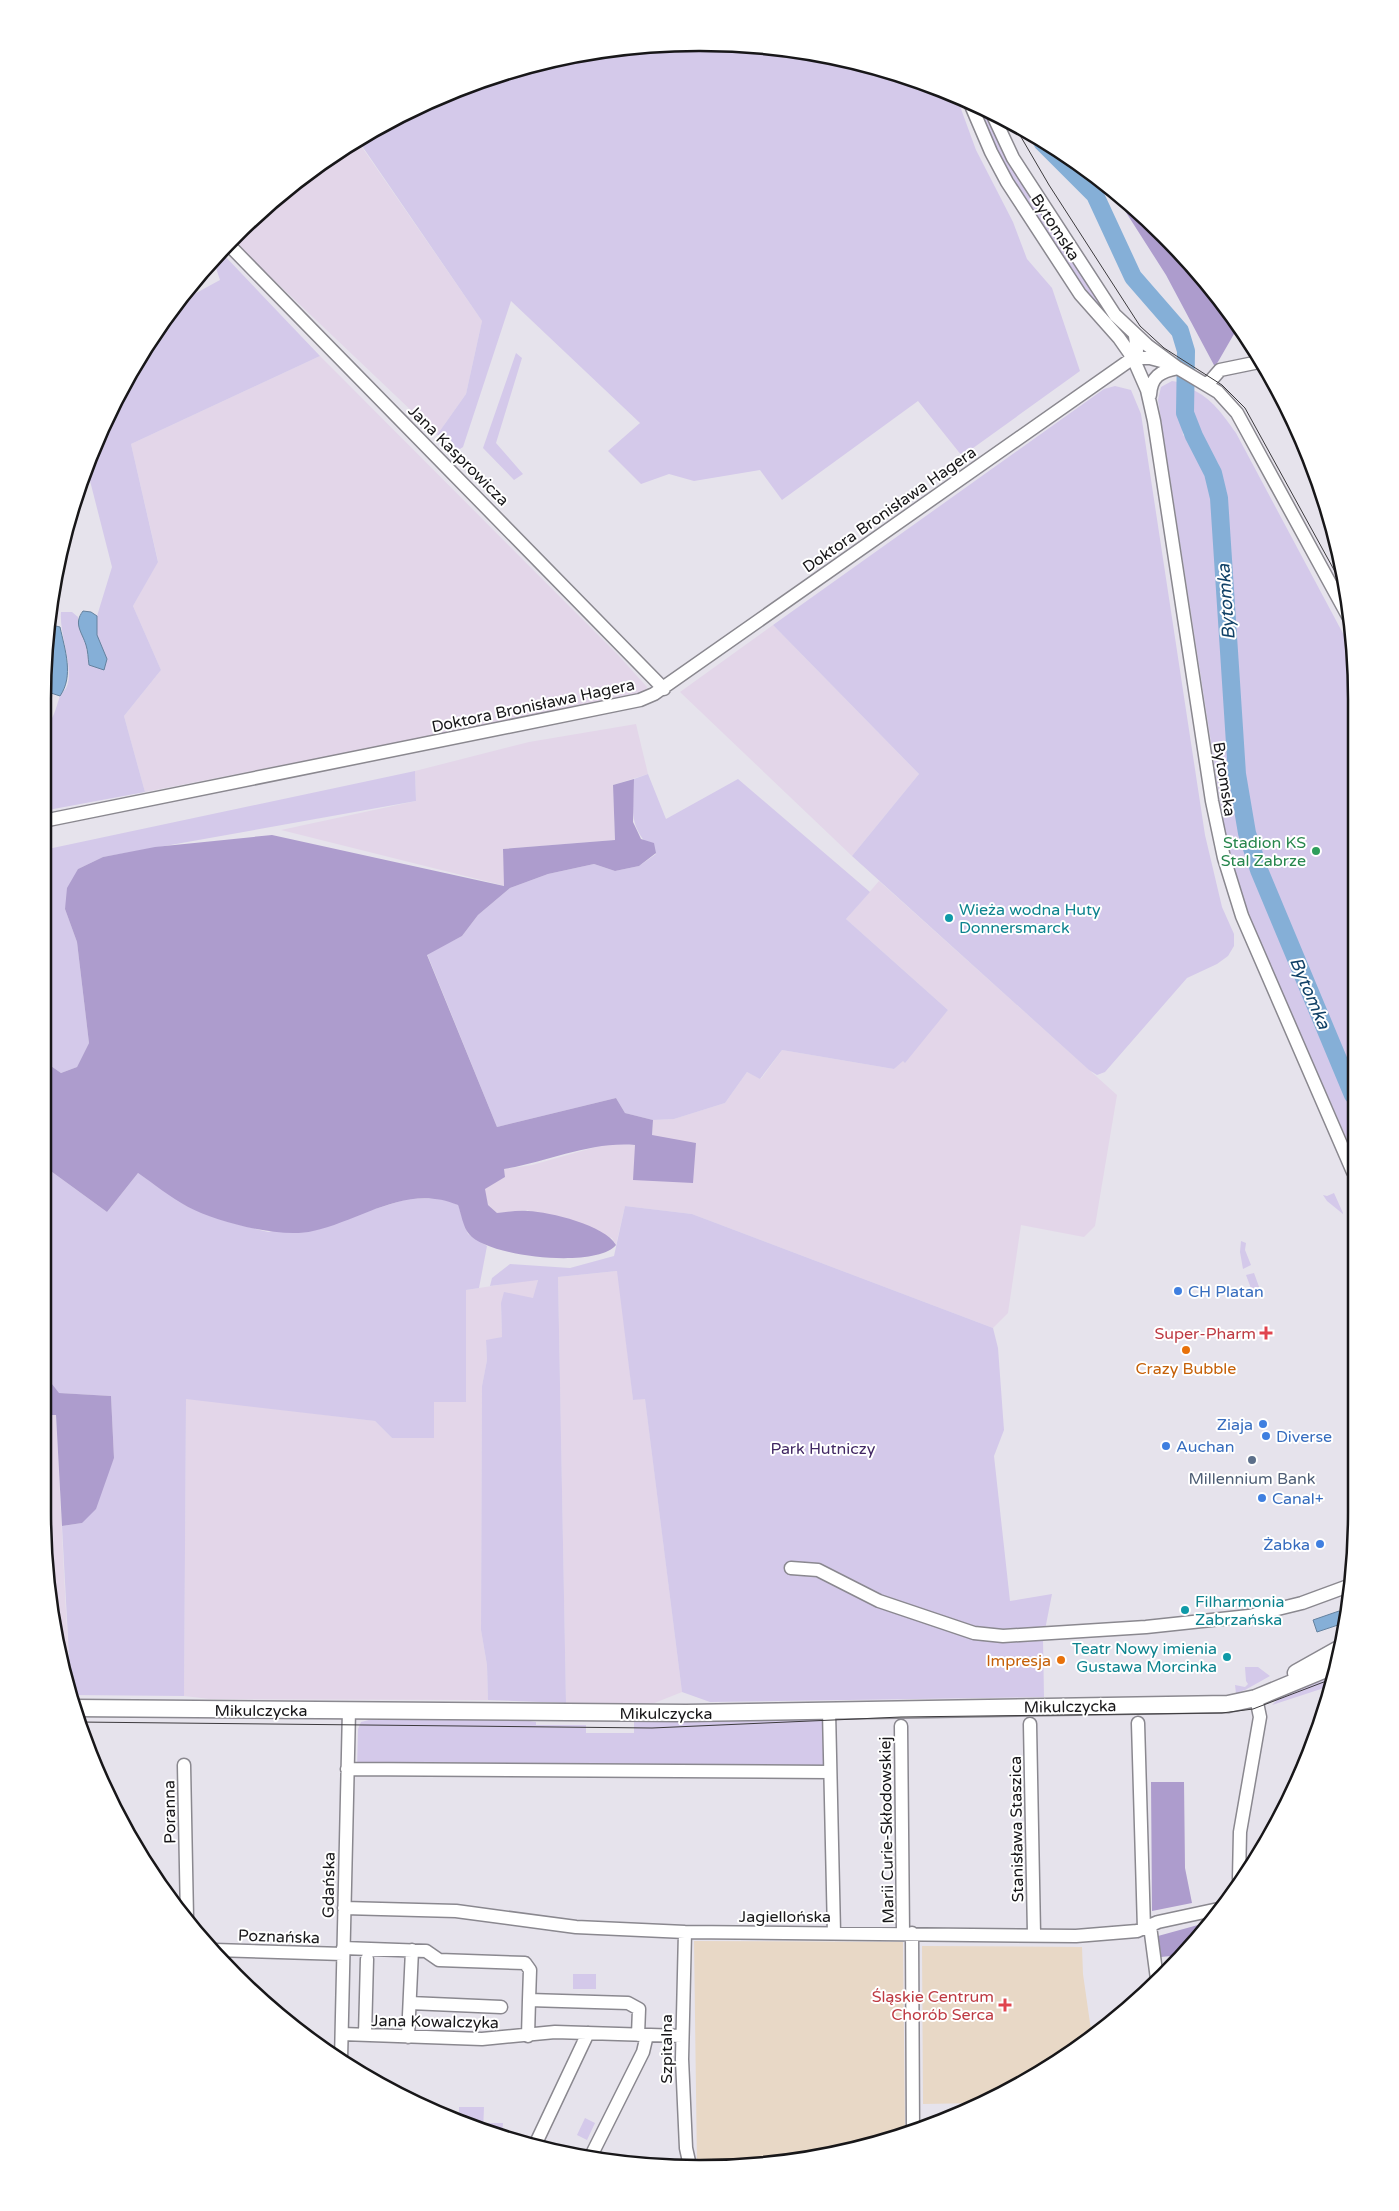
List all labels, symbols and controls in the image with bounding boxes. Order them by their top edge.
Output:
street label: Bytomska [1026,190,1084,265]
street label: Jana Kasprowicza [404,401,513,510]
street label: Doktora Bronisława Hagera [799,442,980,577]
water label: Bytomka [1212,562,1240,641]
street label: Doktora Bronisława Hagera [430,675,637,737]
street label: Bytomska [1208,740,1240,818]
place label: Stadion KS Stal Zabrze [1221,833,1306,871]
marker: Stadion KS Stal Zabrze [1310,845,1322,857]
place label: Wieża wodna Huty Donnersmarck [959,900,1101,938]
marker: Wieża wodna Huty Donnersmarck [943,912,955,924]
water label: Bytomka [1285,954,1335,1033]
place label: CH Platan [1188,1282,1264,1302]
marker: CH Platan [1172,1285,1184,1297]
place label: Super-Pharm [1155,1324,1256,1344]
marker: Super-Pharm [1260,1327,1272,1339]
marker: Crazy Bubble [1180,1344,1192,1356]
place label: Crazy Bubble [1136,1359,1236,1379]
place label: Ziaja [1217,1415,1253,1435]
marker: Ziaja [1257,1418,1269,1430]
place label: Diverse [1276,1427,1332,1447]
marker: Diverse [1260,1430,1272,1442]
place label: Auchan [1176,1437,1234,1457]
park label: Park Hutniczy [771,1439,876,1459]
marker: Auchan [1160,1440,1172,1452]
marker: Millennium Bank [1246,1454,1258,1466]
place label: Millennium Bank [1189,1469,1316,1489]
place label: Canal+ [1272,1489,1324,1509]
marker: Canal+ [1256,1492,1268,1504]
place label: Żabka [1263,1535,1310,1555]
marker: Żabka [1314,1538,1326,1550]
place label: Filharmonia Zabrzańska [1195,1592,1285,1630]
marker: Filharmonia Zabrzańska [1179,1604,1191,1616]
place label: Teatr Nowy imienia Gustawa Morcinka [1072,1639,1217,1677]
place label: Impresja [986,1651,1051,1671]
marker: Teatr Nowy imienia Gustawa Morcinka [1221,1651,1233,1663]
marker: Impresja [1055,1654,1067,1666]
street label: Mikulczycka [1023,1696,1117,1718]
street label: Mikulczycka [215,1701,307,1721]
street label: Mikulczycka [620,1704,712,1724]
street label: Marii Curie-Skłodowskiej [875,1736,899,1924]
street label: Stanisława Staszica [1006,1756,1028,1902]
street label: Poranna [159,1780,181,1844]
street label: Gdańska [318,1852,340,1918]
street label: Jagiellońska [739,1907,831,1927]
street label: Poznańska [238,1926,320,1948]
place label: Śląskie Centrum Chorób Serca [872,1987,994,2025]
marker: Śląskie Centrum Chorób Serca [998,1998,1012,2012]
street label: Jana Kowalczyka [371,2011,499,2033]
street label: Szpitalna [657,2014,677,2084]

